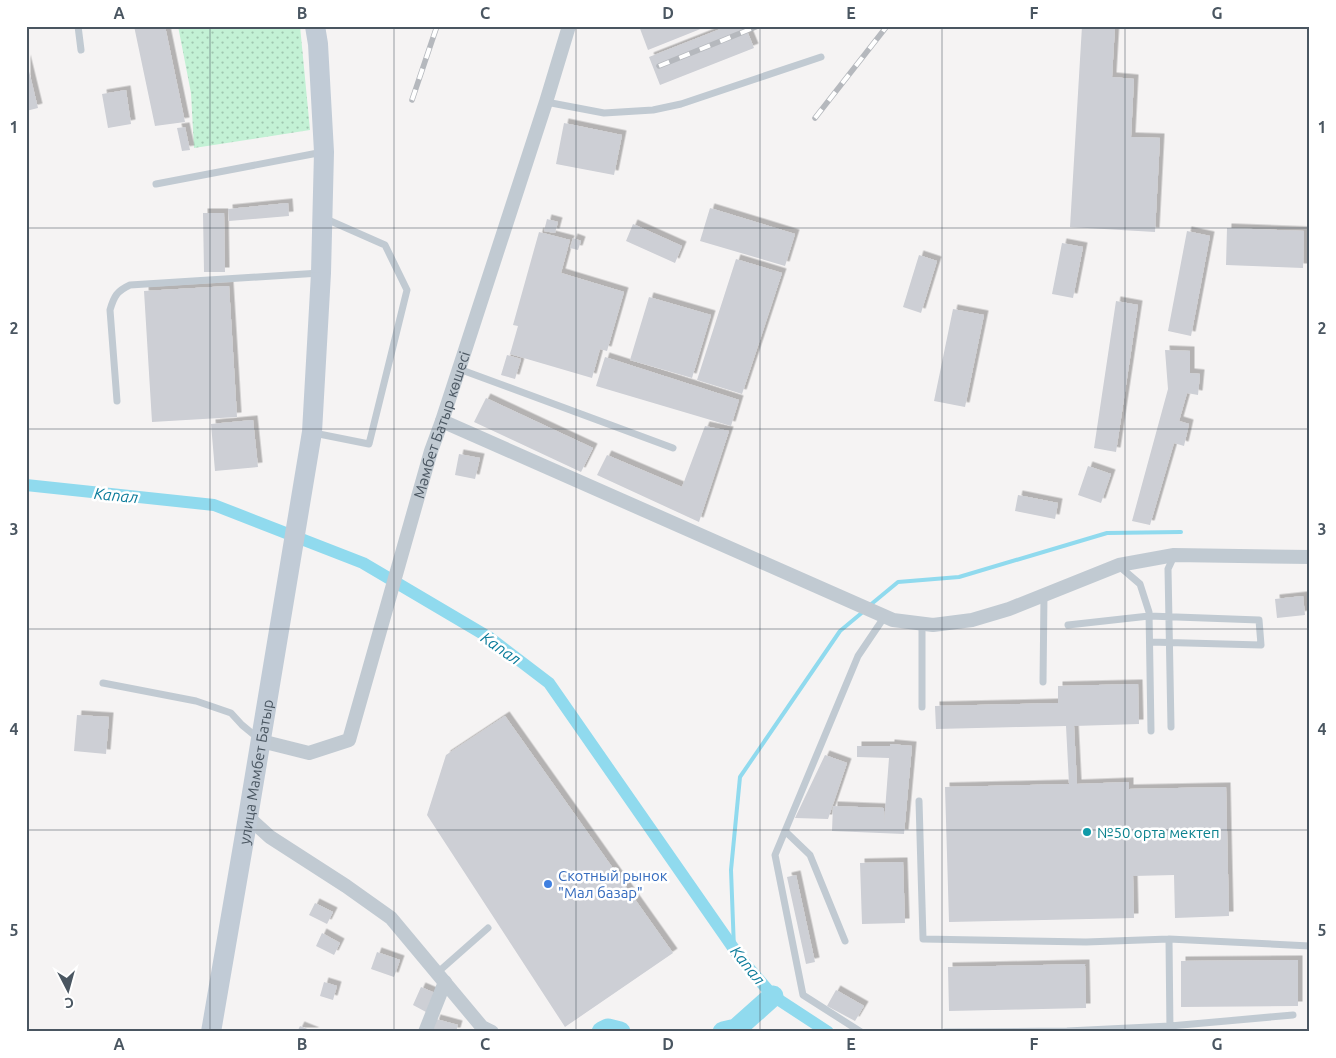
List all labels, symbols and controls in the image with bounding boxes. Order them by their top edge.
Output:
text: A [113,4,125,22]
text: B [297,4,307,22]
text: C [480,4,490,22]
text: D [662,4,674,22]
text: E [846,4,856,22]
text: F [1030,4,1039,22]
text: G [1211,4,1223,22]
text: 1 [9,118,19,136]
text: 1 [1317,118,1327,136]
text: 2 [9,319,19,337]
text: 2 [1317,319,1327,337]
street label: Мәмбет Батыр көшесі [409,349,473,500]
water label: Капал [93,484,139,506]
text: 3 [9,520,19,538]
text: 3 [1317,520,1327,538]
water label: Капал [478,628,524,668]
street label: улица Мамбет Батыр [235,698,276,846]
text: 4 [9,720,19,738]
text: 4 [1317,720,1327,738]
place label: №50 орта мектеп [1097,824,1220,841]
marker: №50 орта мектеп [1081,826,1093,838]
place label: Скотный рынок "Мал базар" [558,867,668,901]
marker: Скотный рынок "Мал базар" [542,878,554,890]
text: 5 [9,921,19,939]
text: 5 [1317,921,1327,939]
water label: Капал [727,942,769,988]
north arrow [42,966,92,1016]
text: С [64,995,75,1011]
text: A [113,1035,125,1053]
text: B [297,1035,307,1053]
text: C [480,1035,490,1053]
text: D [662,1035,674,1053]
text: E [846,1035,856,1053]
text: F [1030,1035,1039,1053]
text: G [1211,1035,1223,1053]

